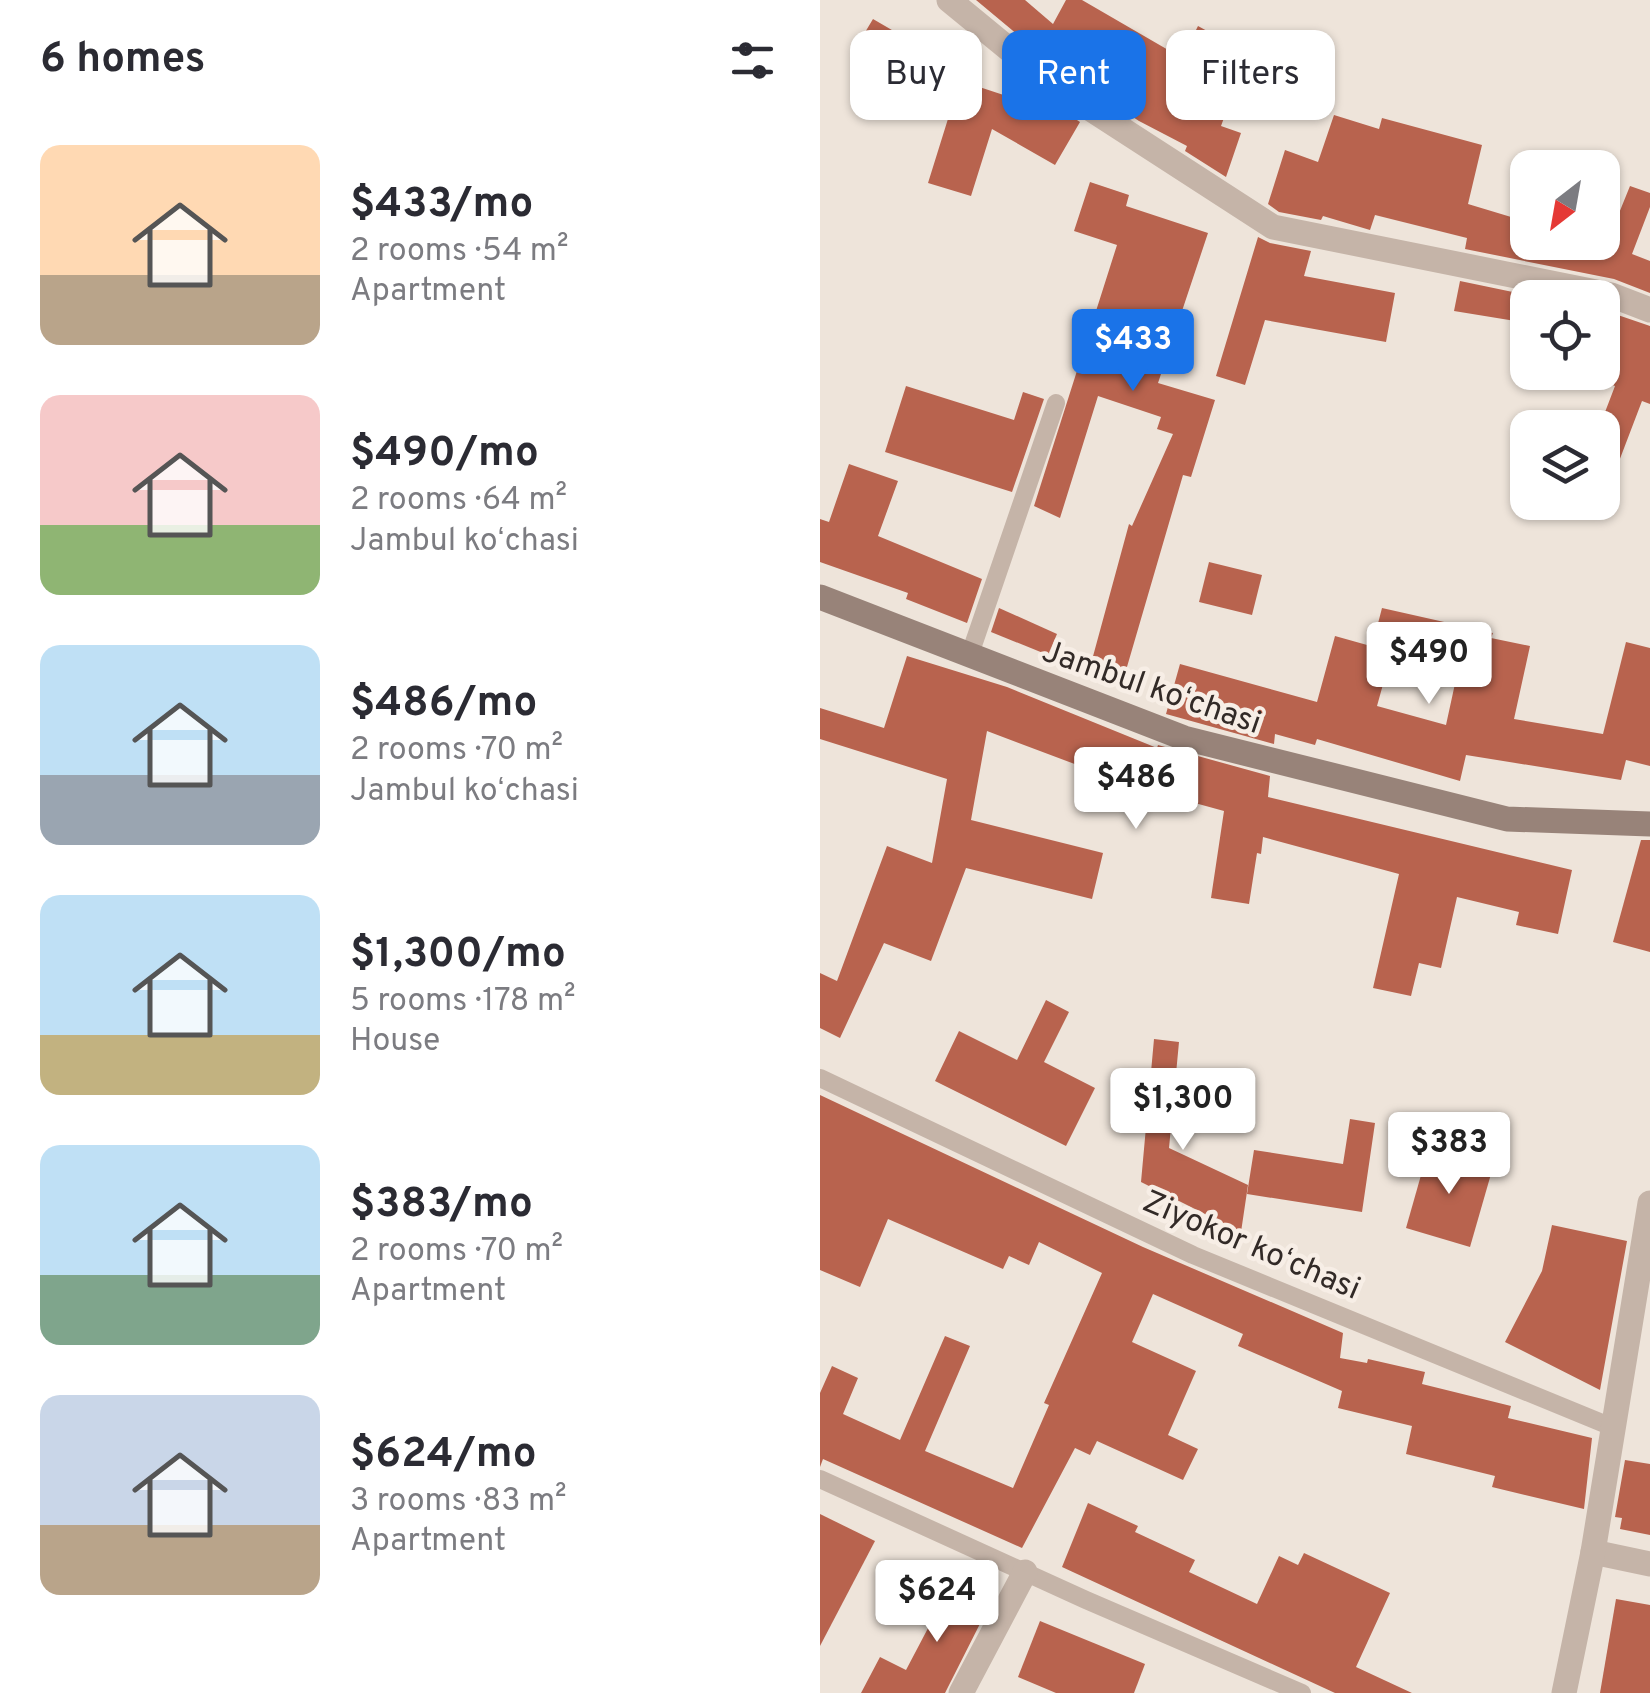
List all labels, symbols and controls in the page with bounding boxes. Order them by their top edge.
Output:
chip: Buy [850,30,982,120]
chip: Rent [1002,30,1146,120]
chip: Filters [1166,30,1335,120]
icon: filters [725,33,780,88]
text: 6 homes [40,34,205,87]
north arrow [1510,150,1620,260]
map controls [1510,150,1620,520]
text: $433/mo [350,179,533,232]
icon: home [120,185,240,305]
text: 2 rooms · 54 m² [350,232,569,272]
text: Apartment [350,272,506,312]
button: locate [1510,280,1620,390]
pin: $433 [1074,309,1192,394]
text: $433 [1094,321,1172,361]
button: layers [1510,410,1620,520]
text: $490/mo [350,428,539,481]
icon: home [120,435,240,555]
text: 2 rooms · 64 m² [350,481,567,521]
text: Jambul koʻchasi [350,522,579,562]
pin: $490 [1370,622,1488,707]
street label: Jambul koʻchasi [1036,633,1266,745]
text: $490 [1389,634,1469,674]
text: $486/mo [350,678,537,731]
icon: home [120,685,240,805]
text: 2 rooms · 70 m² [350,731,563,771]
pin: $486 [1077,747,1195,832]
text: $486 [1096,759,1176,799]
text: Jambul koʻchasi [350,772,579,812]
text: $1,300/mo [350,929,566,982]
icon: home [120,935,240,1055]
text: 5 rooms · 178 m² [350,982,576,1022]
text: House [350,1022,440,1062]
pin: $1,300 [1102,1068,1264,1153]
text: $1,300 [1132,1080,1234,1120]
pin: $383 [1390,1112,1508,1197]
text: $383 [1410,1124,1488,1164]
text: $383/mo [350,1179,533,1232]
street label: Ziyokor koʻchasi [1136,1183,1366,1311]
icon: home [120,1185,240,1305]
text: 2 rooms · 70 m² [350,1232,563,1272]
text: Apartment [350,1272,506,1312]
text: $624/mo [350,1429,537,1482]
icon: home [120,1435,240,1555]
text: 3 rooms · 83 m² [350,1482,567,1522]
text: Apartment [350,1522,506,1562]
pin: $624 [878,1560,996,1645]
text: $624 [897,1572,977,1612]

